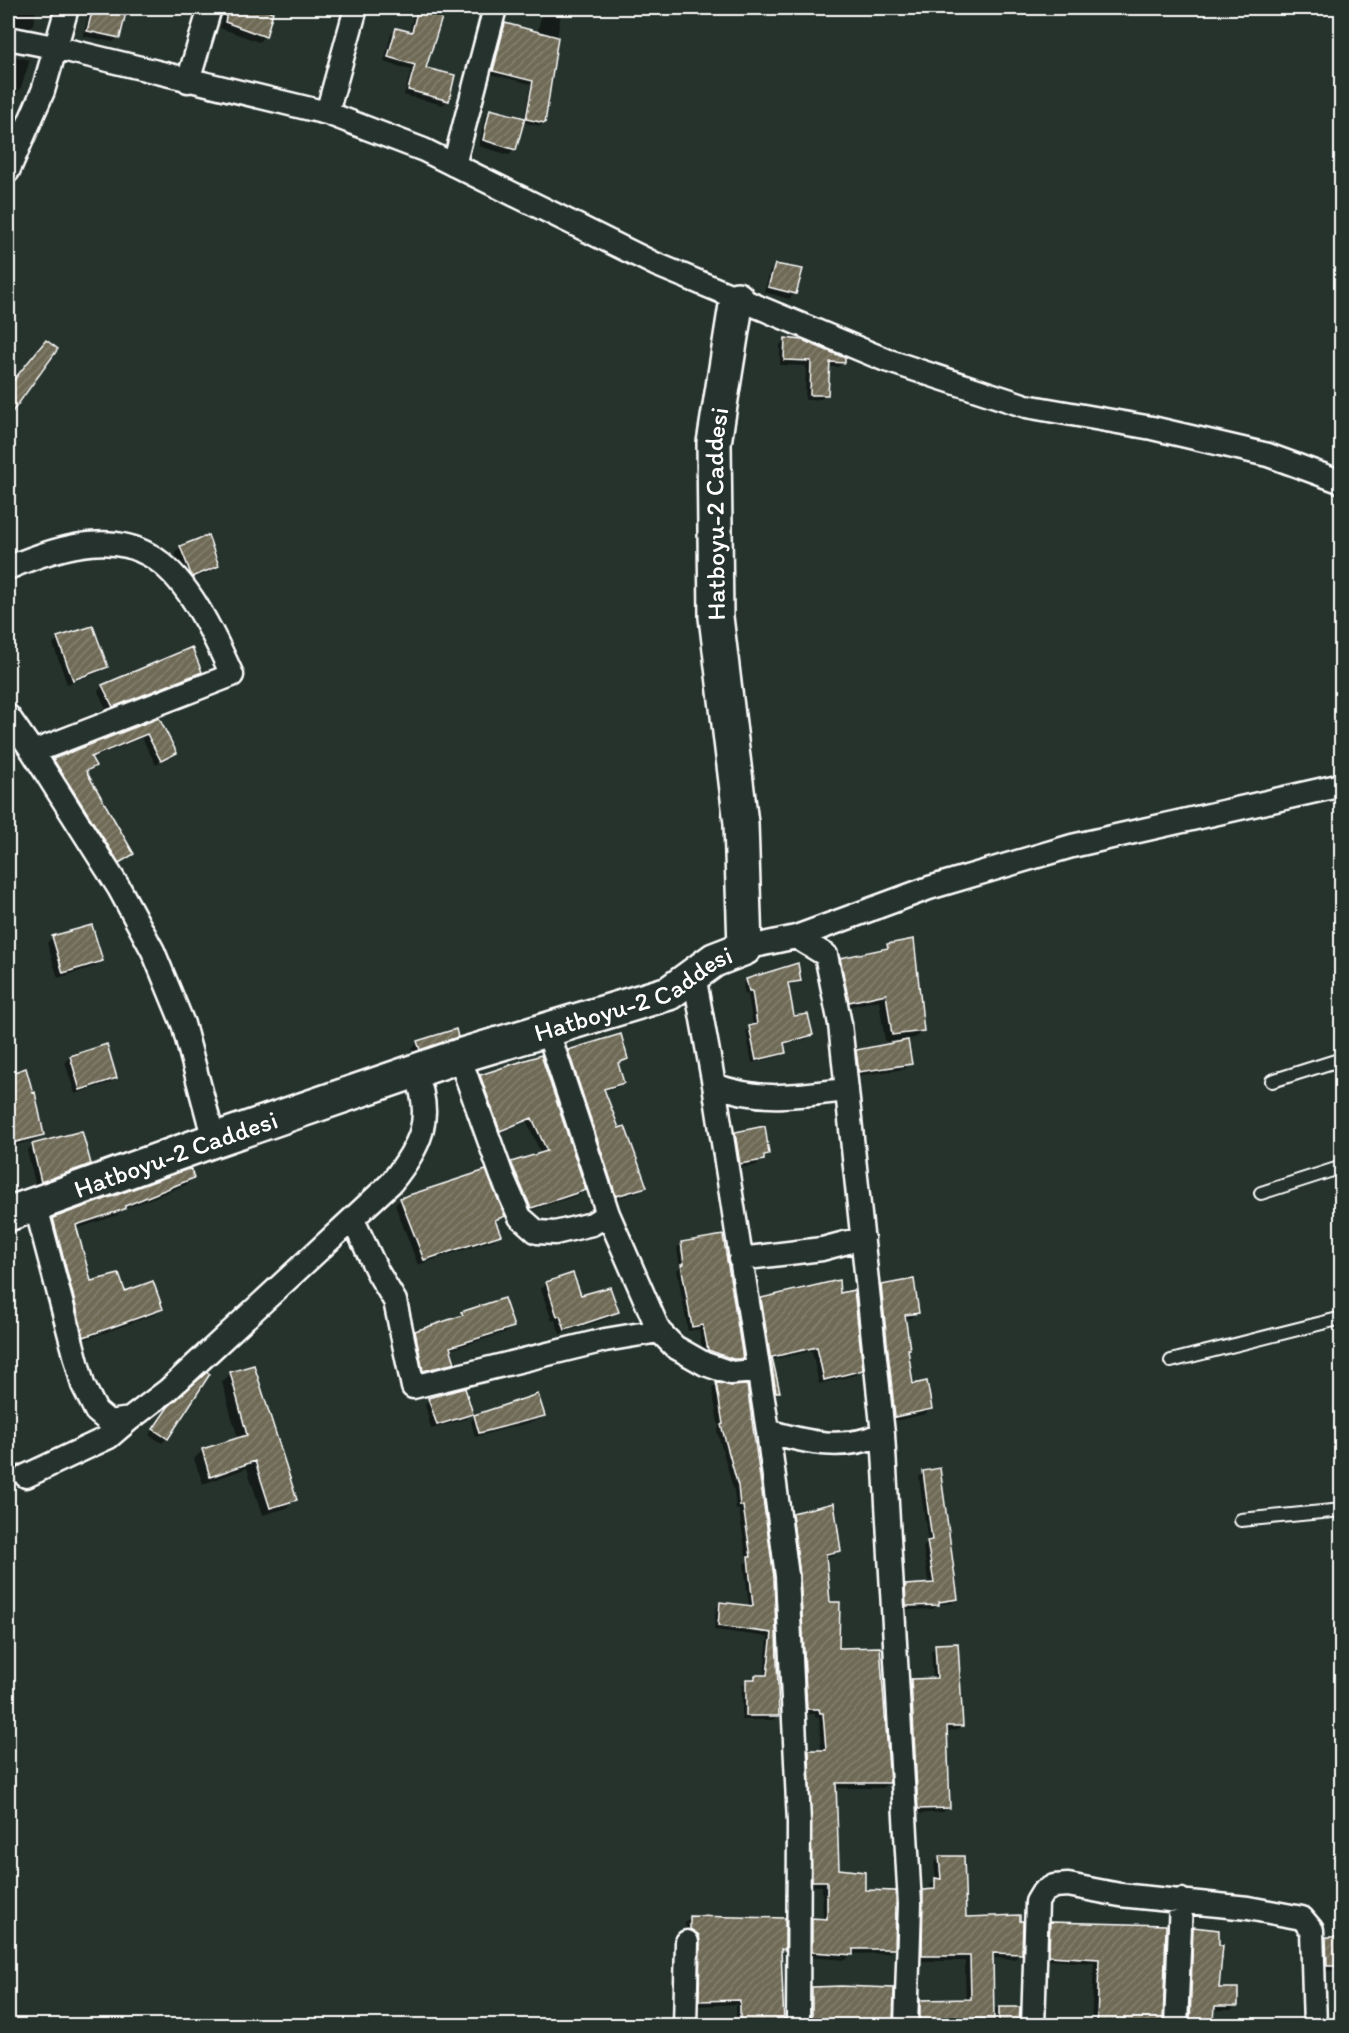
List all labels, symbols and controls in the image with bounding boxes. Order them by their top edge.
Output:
street label: Hatboyu-2 Caddesi [698,405,736,621]
street label: Hatboyu-2 Caddesi [530,939,737,1049]
street label: Hatboyu-2 Caddesi [69,1103,282,1205]

